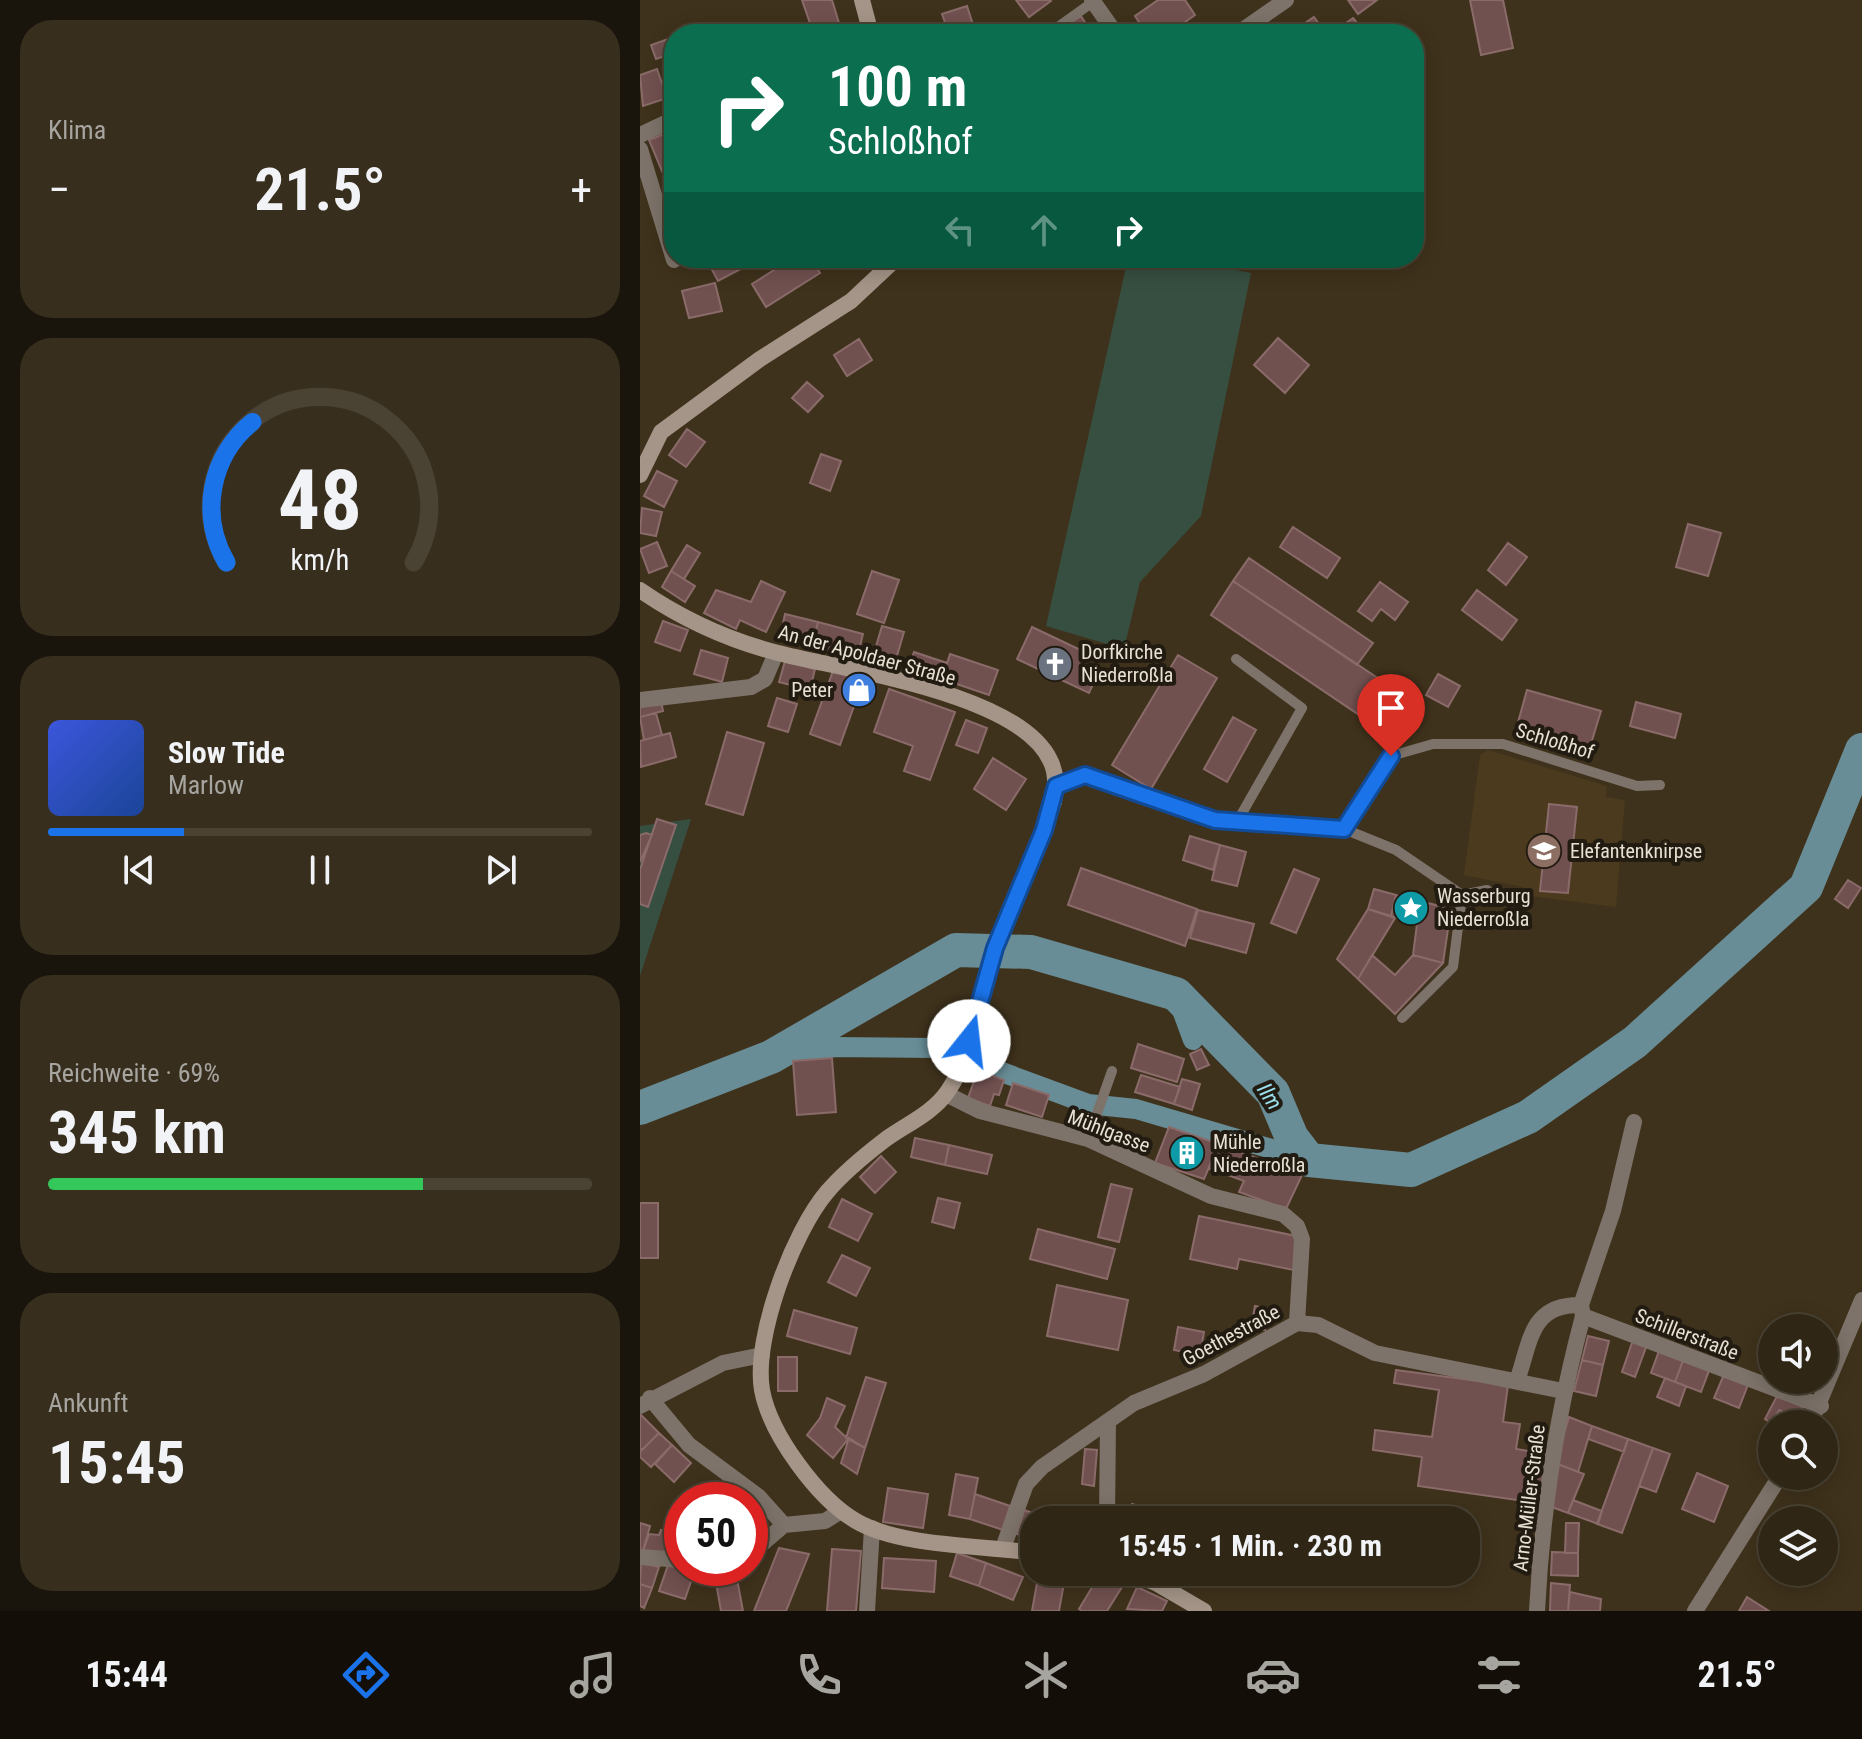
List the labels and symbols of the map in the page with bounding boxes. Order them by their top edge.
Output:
street label: An der Apoldaer Straße [776,620,958,690]
place label: Dorfkirche Niederroßla [1081,640,1173,687]
church icon: Dorfkirche Niederroßla [1036,645,1074,683]
shop icon: Peter [840,671,878,709]
pin [1357,674,1425,756]
place label: Peter [791,678,833,702]
street label: Schloßhof [1513,718,1598,764]
school or university icon: Elefantenknirpse [1525,832,1563,870]
place label: Elefantenknirpse [1570,839,1702,863]
place label: Wasserburg Niederroßla [1437,884,1531,931]
place icon: Wasserburg Niederroßla [1392,889,1430,927]
position arrow [927,999,1011,1083]
water label: Ilm [1252,1078,1287,1114]
street label: Mühlgasse [1065,1104,1153,1158]
place label: Mühle Niederroßla [1213,1130,1305,1177]
building icon: Mühle Niederroßla [1168,1134,1206,1172]
street label: Goethestraße [1178,1299,1284,1371]
street label: Schillerstraße [1632,1303,1742,1365]
street label: Arno-Müller-Straße [1508,1423,1550,1573]
speed limit sign: 50 [664,1482,768,1586]

